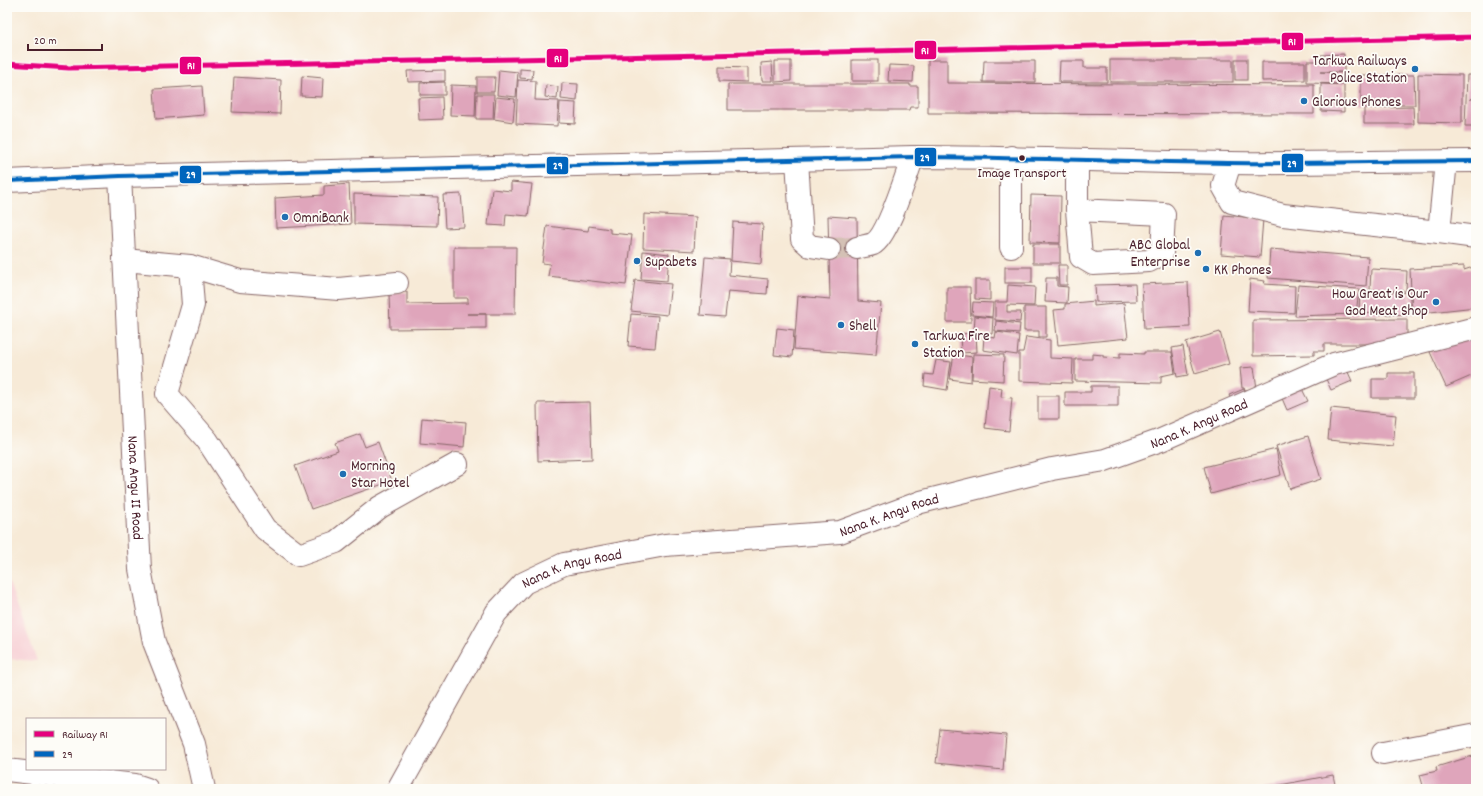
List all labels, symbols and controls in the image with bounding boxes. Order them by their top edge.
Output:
scale bar [28,26,102,52]
line badge: R1 [1281,32,1304,51]
text: 20 m [34,33,57,50]
text: R1 [1288,35,1296,51]
line badge: R1 [914,40,937,60]
text: R1 [921,44,929,60]
line badge: R1 [546,48,569,68]
place label: Tarkwa Railways Police Station [1312,51,1407,90]
text: R1 [554,52,562,68]
line badge: R1 [179,56,202,75]
text: R1 [187,59,195,75]
marker: Tarkwa Railways Police Station [1410,64,1420,74]
place label: Glorious Phones [1312,92,1401,114]
marker: Glorious Phones [1299,96,1309,106]
line badge: 29 [914,147,937,167]
text: 29 [920,151,930,167]
marker: Image Transport [1017,153,1027,163]
line badge: 29 [1281,153,1304,173]
line badge: 29 [546,156,569,175]
text: 29 [1287,157,1297,173]
text: 29 [553,159,563,175]
place label: Image Transport [978,164,1066,184]
line badge: 29 [179,165,202,184]
text: 29 [186,168,196,184]
place label: OmniBank [293,208,349,230]
marker: OmniBank [280,212,290,222]
place label: ABC Global Enterprise [1129,235,1190,274]
marker: ABC Global Enterprise [1193,248,1203,258]
place label: Supabets [645,252,697,274]
marker: Supabets [632,256,642,266]
place label: KK Phones [1214,260,1272,282]
marker: KK Phones [1201,264,1211,274]
place label: How Great is Our God Meat Shop [1332,284,1428,323]
marker: How Great is Our God Meat Shop [1431,297,1441,307]
place label: Shell [849,316,877,338]
marker: Shell [836,320,846,330]
place label: Tarkwa Fire Station [923,326,990,365]
marker: Tarkwa Fire Station [910,339,920,349]
street label: Nana K. Angu Road [1148,394,1252,456]
street label: Nana Angu II Road [120,435,147,540]
place label: Morning Star Hotel [351,456,410,495]
marker: Morning Star Hotel [338,469,348,479]
street label: Nana K. Angu Road [837,489,941,544]
street label: Nana K. Angu Road [519,544,624,595]
legend [26,718,166,770]
text: Railway R1 [62,727,108,744]
text: 29 [62,747,73,764]

